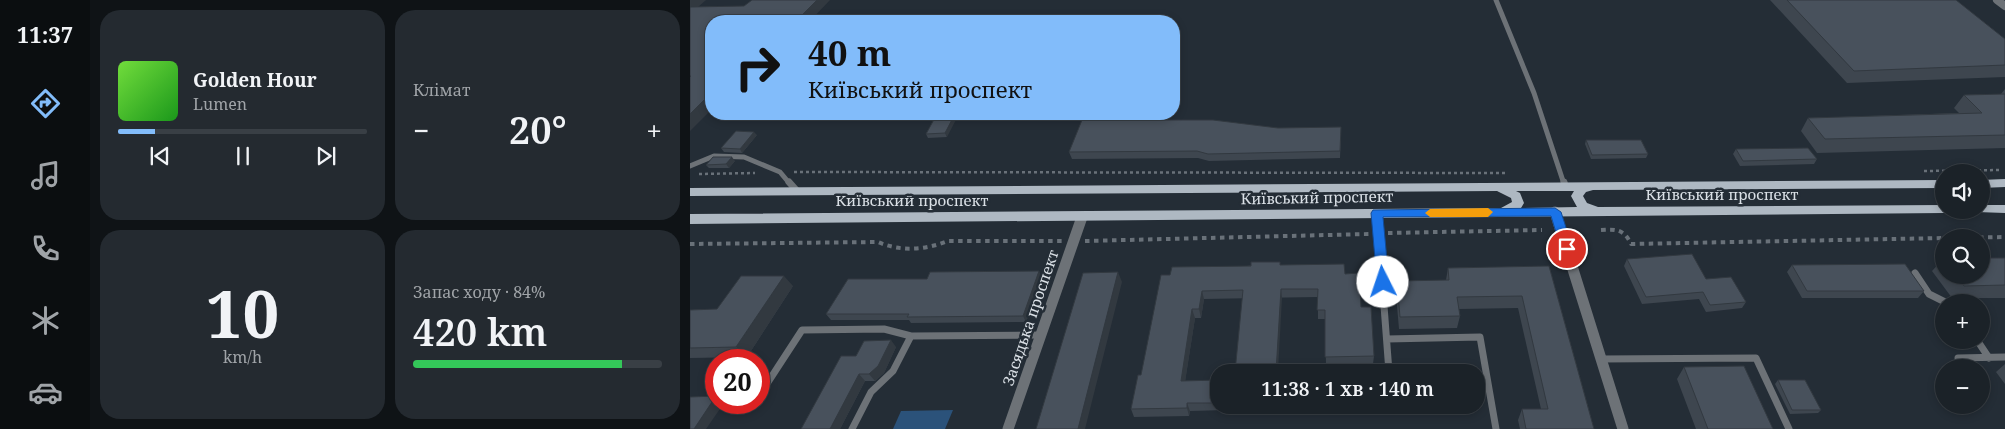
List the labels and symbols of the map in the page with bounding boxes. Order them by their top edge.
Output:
street label: Київський проспект [1646,184,1798,204]
street label: Київський проспект [1240,186,1394,208]
street label: Київський проспект [836,190,988,210]
pin [1546,228,1588,270]
street label: Засядька проспект [997,247,1063,388]
position arrow [1356,255,1408,307]
speed limit sign: 20 [705,349,770,414]

